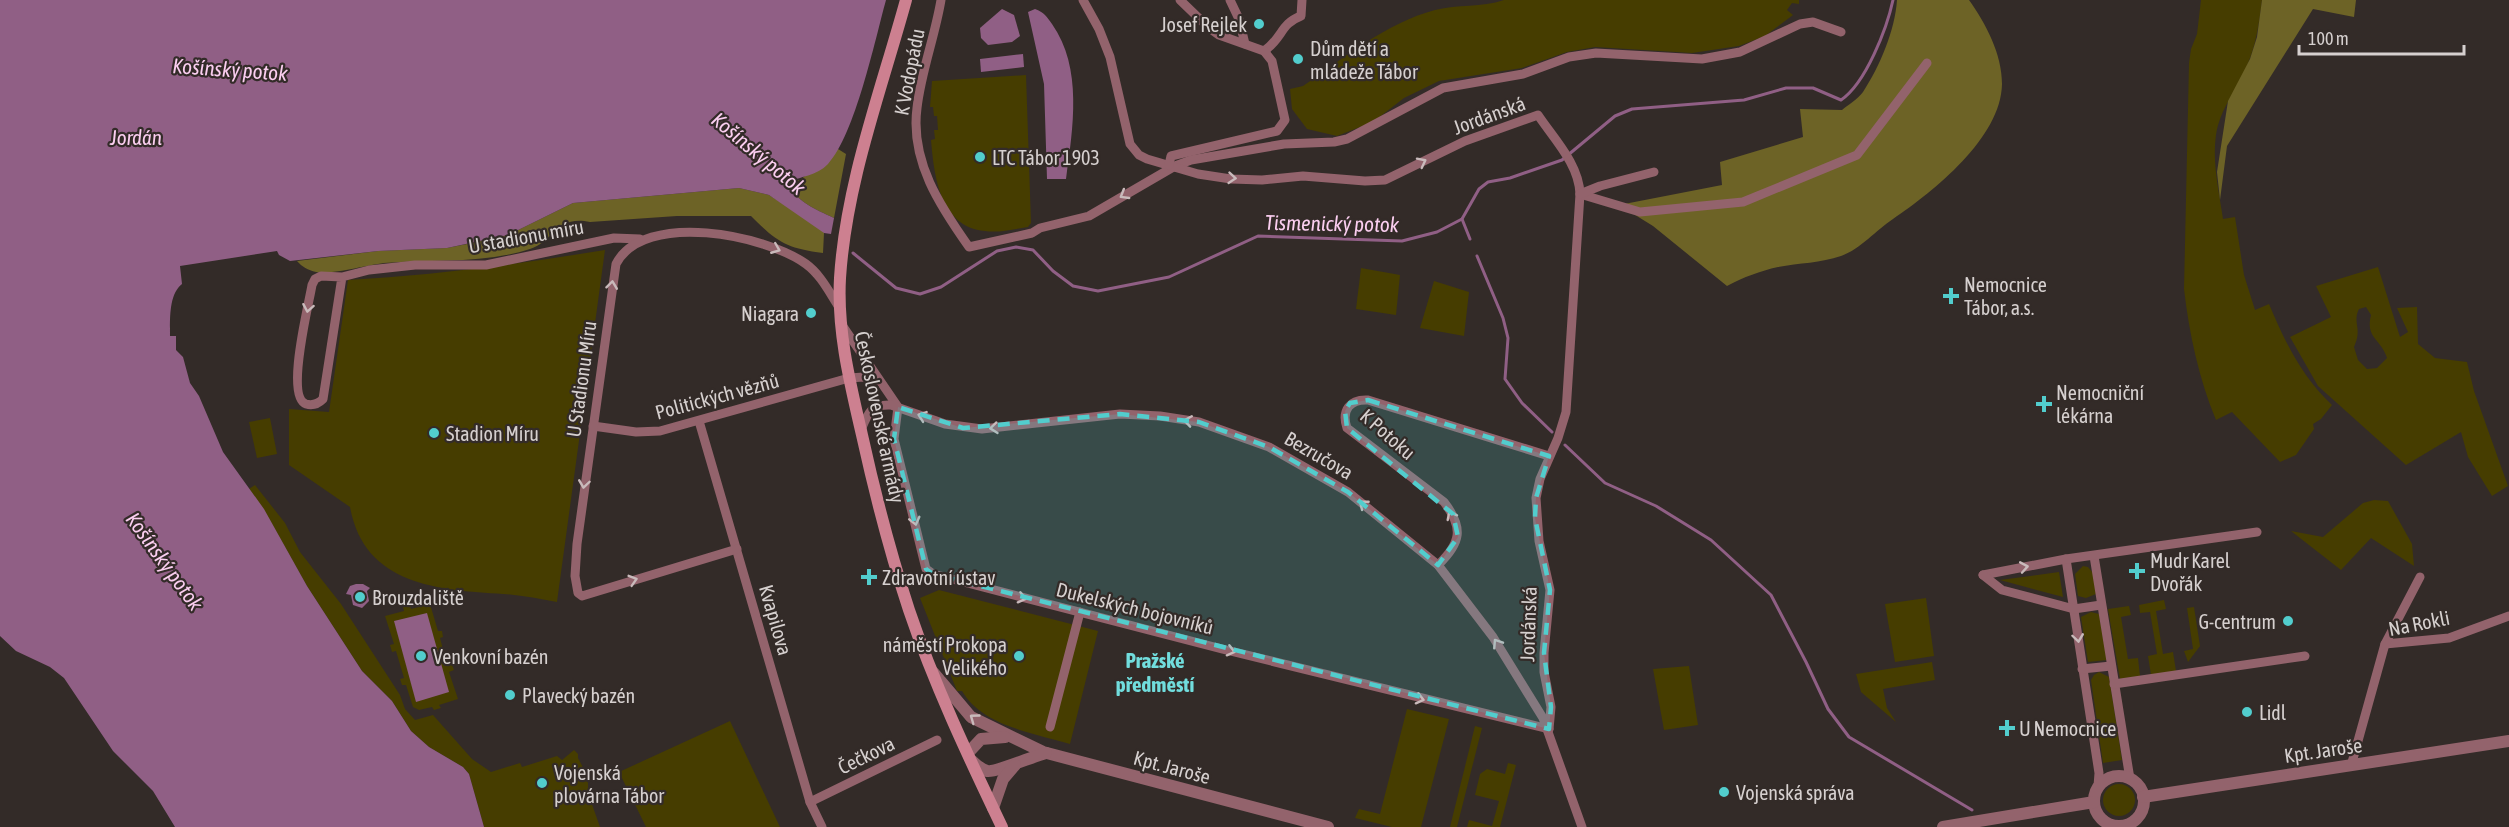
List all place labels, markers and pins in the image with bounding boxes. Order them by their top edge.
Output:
place label: Josef Rejlek [1160,13,1247,36]
marker: Josef Rejlek [1252,17,1266,31]
place label: Dům dětí a mládeže Tábor [1310,37,1419,83]
marker: Dům dětí a mládeže Tábor [1291,52,1305,66]
place label: LTC Tábor 1903 [992,146,1100,169]
marker: LTC Tábor 1903 [973,150,987,164]
place label: Nemocnice Tábor, a.s. [1964,273,2047,319]
marker: Nemocnice Tábor, a.s. [1942,287,1960,305]
place label: Niagara [741,302,799,325]
marker: Niagara [804,306,818,320]
place label: Nemocniční lékárna [2056,381,2144,427]
marker: Nemocniční lékárna [2037,397,2051,411]
place label: Stadion Míru [446,422,539,445]
marker: Stadion Míru [427,426,441,440]
place label: Mudr Karel Dvořák [2150,549,2231,595]
marker: Mudr Karel Dvořák [2128,562,2146,580]
place label: Zdravotní ústav [882,566,996,589]
marker: Zdravotní ústav [860,568,878,586]
place label: Brouzdaliště [372,586,464,609]
marker: Brouzdaliště [353,590,367,604]
place label: G-centrum [2199,610,2276,633]
marker: G-centrum [2281,614,2295,628]
place label: náměstí Prokopa Velikého [883,633,1007,679]
place label: Venkovní bazén [433,645,548,668]
marker: Venkovní bazén [414,649,428,663]
marker: náměstí Prokopa Velikého [1012,649,1026,663]
place label: Plavecký bazén [522,684,635,707]
marker: Plavecký bazén [503,688,517,702]
place label: Lidl [2259,701,2287,724]
marker: Lidl [2240,705,2254,719]
place label: U Nemocnice [2019,717,2116,740]
marker: U Nemocnice [2000,721,2014,735]
place label: Vojenská plovárna Tábor [554,761,665,807]
marker: Vojenská plovárna Tábor [535,776,549,790]
place label: Vojenská správa [1736,781,1855,804]
marker: Vojenská správa [1717,785,1731,799]

